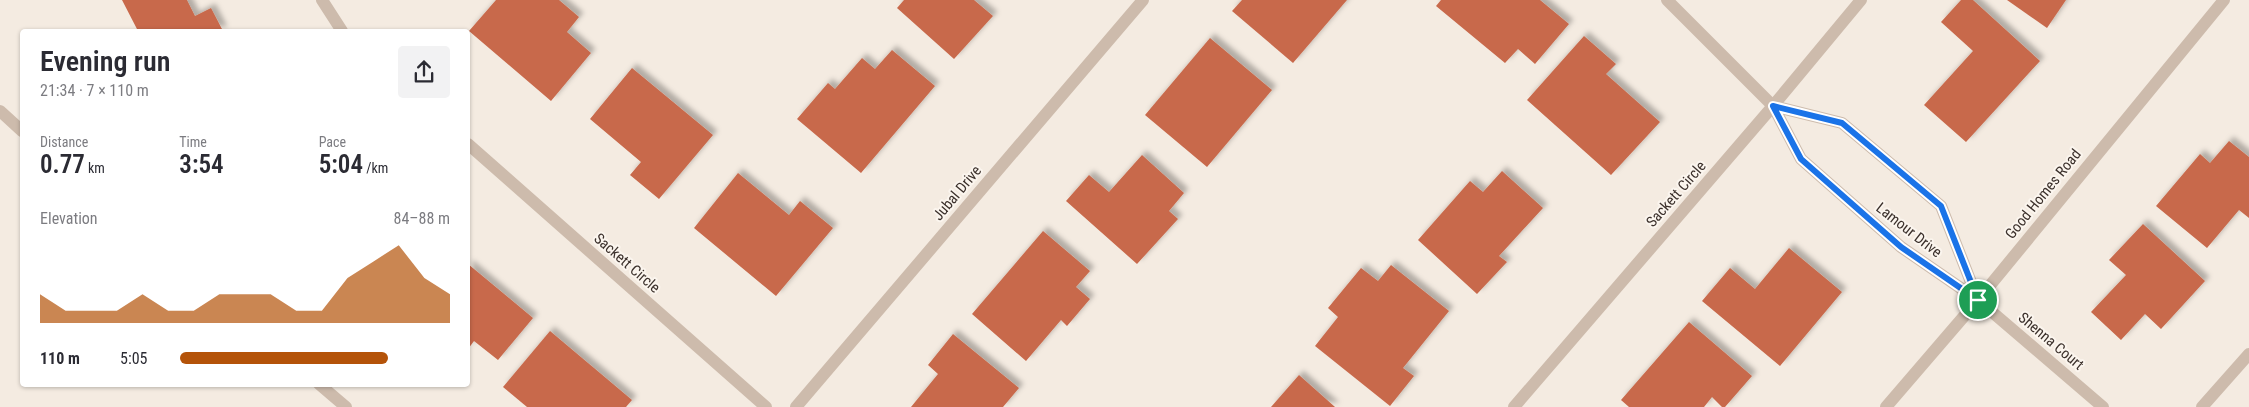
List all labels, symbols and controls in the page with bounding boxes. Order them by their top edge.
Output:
text: Evening run [40,45,170,78]
button: share [398,46,450,98]
text: 21:34 · 7 × 110 m [40,81,149,100]
text: Distance [40,134,88,150]
text: Time [179,134,207,150]
text: Pace [319,134,346,150]
street label: Good Homes Road [2001,145,2085,243]
text: 0.77 [40,150,85,179]
text: 3:54 [179,150,224,179]
text: 5:04 [319,150,363,179]
street label: Sackett Circle [1642,157,1710,231]
text: km [85,160,105,176]
text: /km [363,160,388,176]
street label: Jubal Drive [929,162,985,224]
street label: Lamour Drive [1873,199,1945,261]
text: Elevation [40,209,98,228]
text: 84–88 m [394,209,450,228]
street label: Sackett Circle [590,229,664,297]
pin [1957,279,1999,321]
icon: arrive [1964,286,1992,314]
street label: Shenna Court [2015,308,2087,374]
text: 110 m [40,349,80,368]
text: 5:05 [120,349,147,368]

